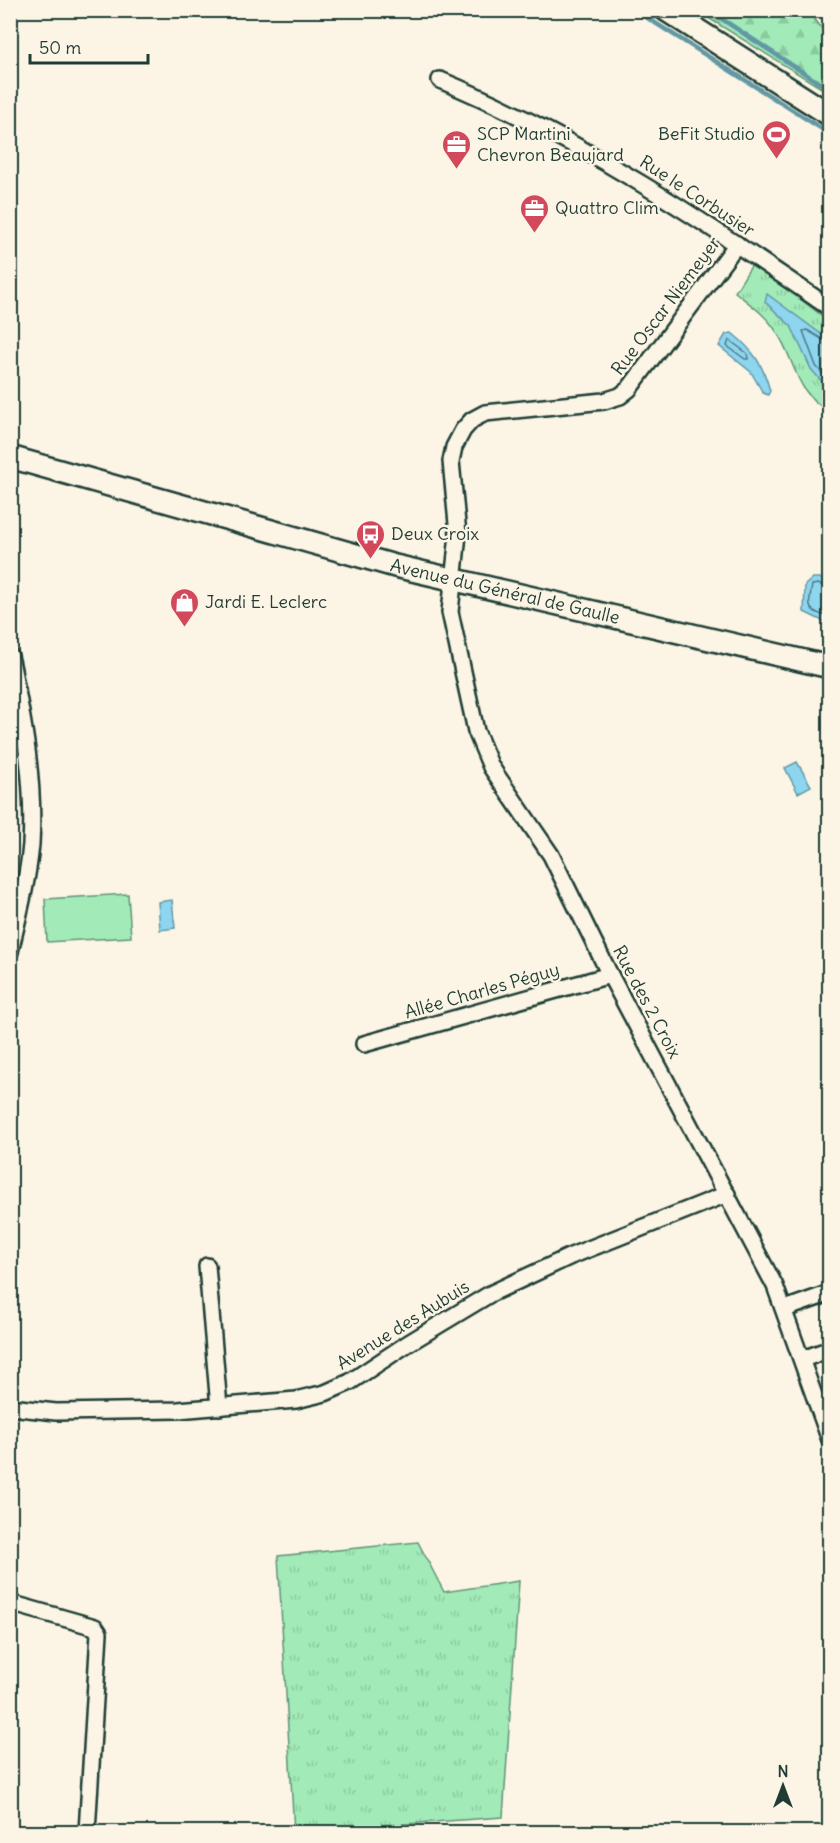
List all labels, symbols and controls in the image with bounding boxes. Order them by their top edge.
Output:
scale bar [30,27,148,65]
text: 50 m [39,36,81,59]
sports icon: BeFit Studio [760,118,792,160]
place label: SCP Martini Chevron Beaujard [477,122,624,166]
place label: BeFit Studio [658,122,755,145]
office icon: SCP Martini Chevron Beaujard [440,128,472,170]
street label: Rue le Corbusier [635,150,760,242]
office icon: Quattro Clim [518,192,550,234]
place label: Quattro Clim [555,196,659,219]
street label: Rue Oscar Niemeyer [606,231,726,380]
bus stop icon: Deux Croix [354,518,386,560]
place label: Deux Croix [391,522,479,545]
street label: Avenue du Général de Gaulle [388,553,622,629]
shop icon: Jardi E. Leclerc [168,586,200,628]
place label: Jardi E. Leclerc [205,590,327,613]
street label: Rue des 2 Croix [608,941,687,1062]
street label: Allée Charles Péguy [402,957,562,1024]
street label: Avenue des Aubuis [332,1275,473,1375]
north arrow [753,1756,813,1816]
text: N [777,1761,789,1781]

